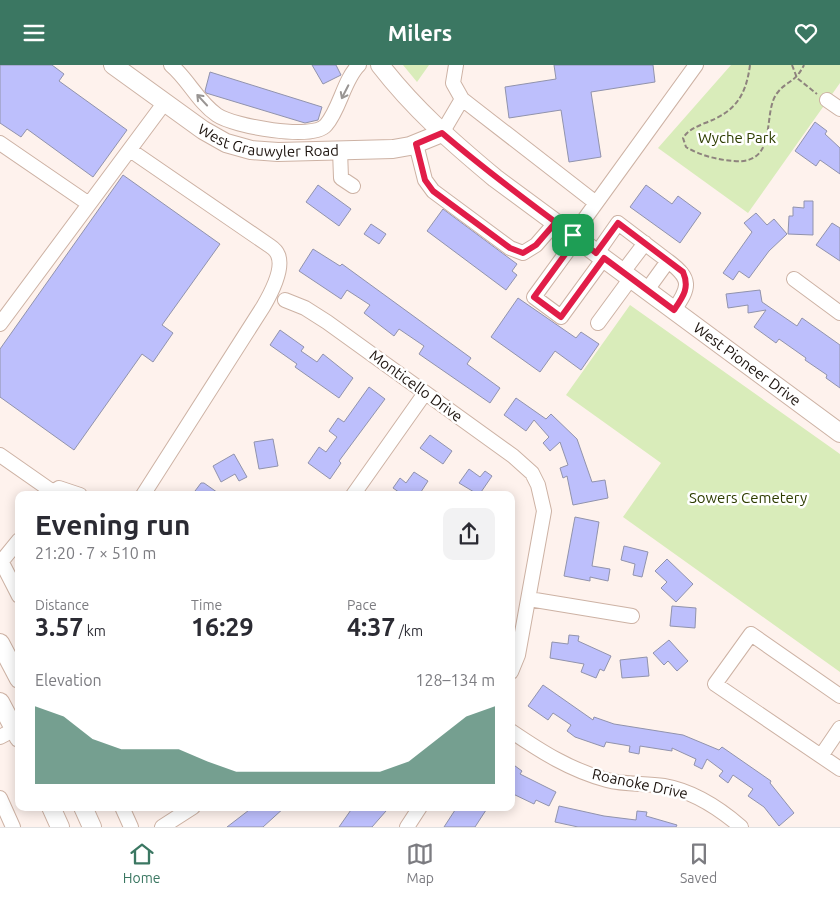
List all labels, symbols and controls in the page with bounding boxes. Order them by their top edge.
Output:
icon: menu [20,19,48,47]
icon: heart [792,19,820,47]
text: Milers [388,20,452,45]
one-way arrow [340,84,350,99]
one-way arrow [196,94,208,106]
street label: West Grauwyler Road [195,120,339,160]
park label: Wyche Park [698,129,776,146]
pin [552,214,594,256]
icon: arrive [559,221,587,249]
street label: West Pioneer Drive [690,319,804,409]
street label: Monticello Drive [367,346,466,425]
park label: Sowers Cemetery [689,489,807,506]
button: share [443,508,495,560]
text: Evening run [35,509,190,540]
text: 21:20 · 7 × 510 m [35,544,156,562]
text: Distance [35,597,89,613]
text: Time [191,597,222,613]
text: Pace [347,597,377,613]
text: 3.57 [35,613,83,641]
text: 16:29 [191,613,254,641]
text: 4:37 [347,613,395,641]
text: km [83,623,106,639]
text: /km [395,623,423,639]
text: Elevation [35,671,102,689]
text: 128–134 m [415,671,495,689]
street label: Roanoke Drive [591,765,690,802]
tab: Home [123,840,161,886]
tab: Map [406,840,434,886]
tab: Saved [680,840,717,886]

